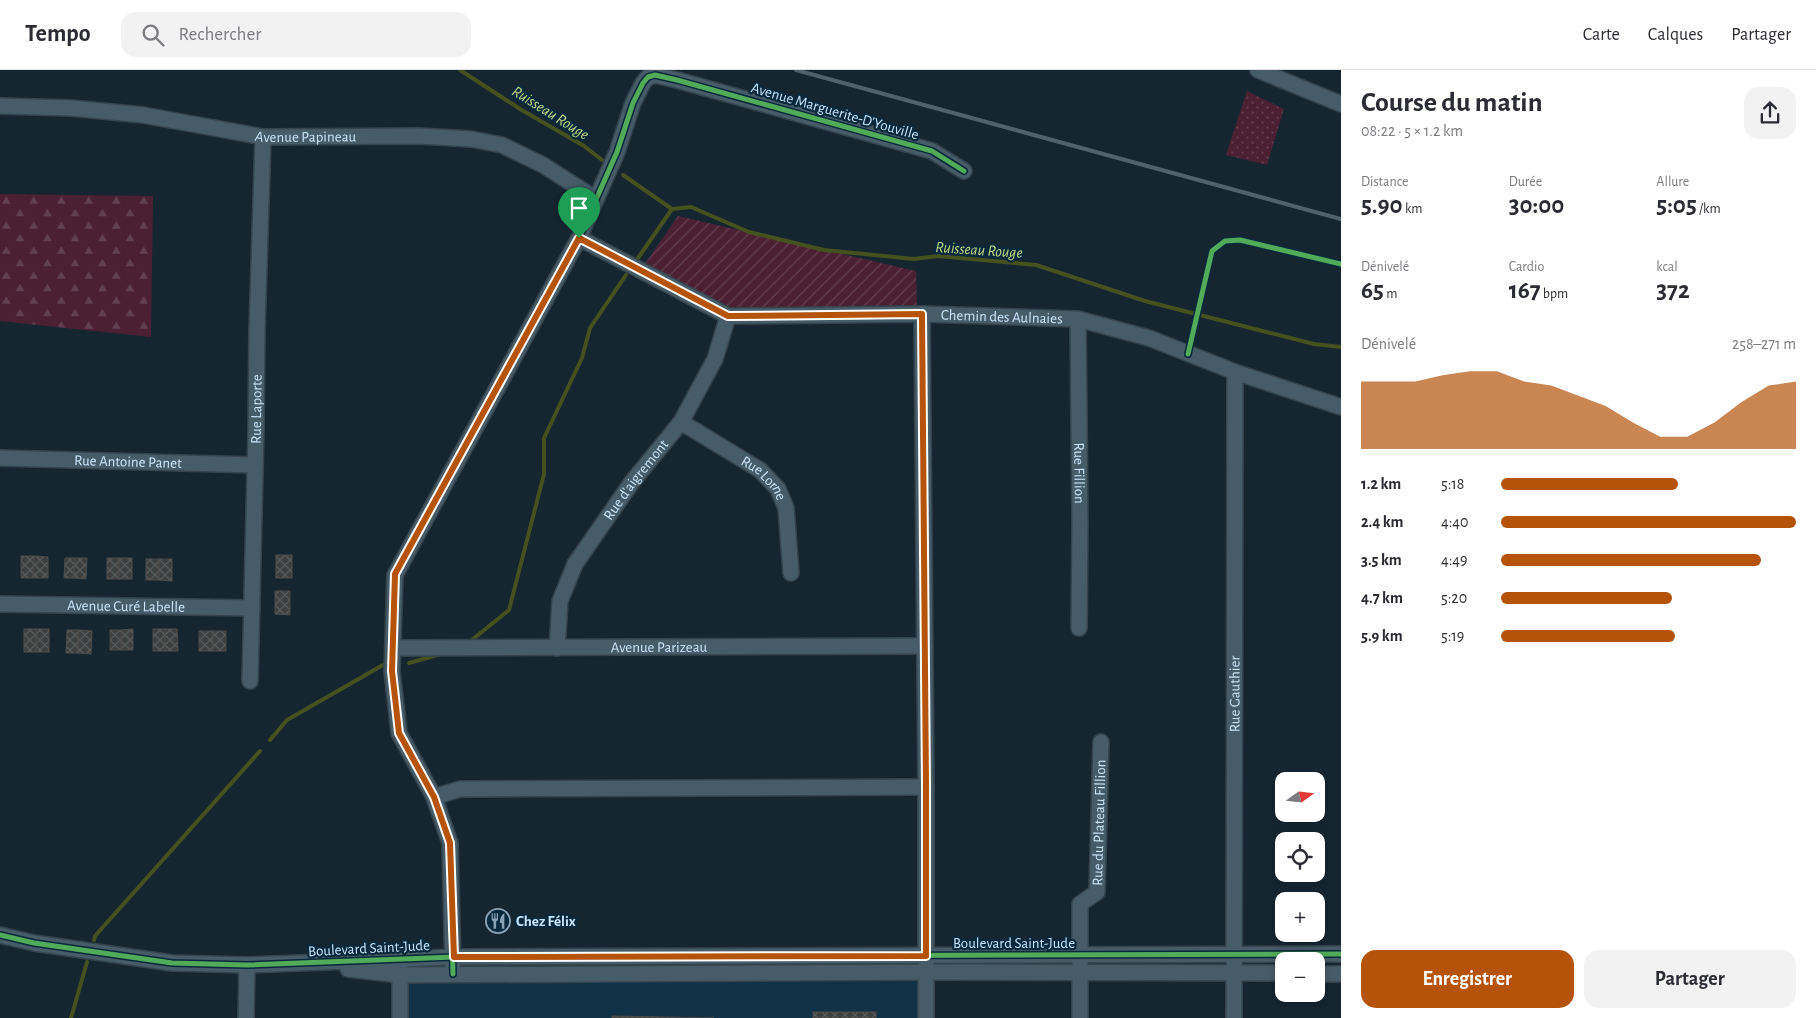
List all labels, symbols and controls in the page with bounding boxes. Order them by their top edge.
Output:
search box [121,12,471,57]
icon: search [139,21,167,49]
text: Tempo [25,22,91,46]
text: Rechercher [179,25,261,44]
text: Carte [1583,26,1620,44]
text: Calques [1648,26,1703,44]
text: Partager [1731,26,1791,44]
street label: Avenue Marguerite-D'Youville [749,80,920,143]
water label: Ruisseau Rouge [509,83,592,143]
button: share [1744,87,1796,139]
text: Course du matin [1361,89,1542,117]
text: 08:22 · 5 × 1.2 km [1361,123,1463,139]
street label: Avenue Papineau [254,129,357,145]
text: Distance [1361,175,1408,189]
text: Durée [1509,175,1542,189]
text: Allure [1656,175,1689,189]
pin [558,187,600,238]
text: 5.90 [1361,193,1403,218]
text: 30:00 [1509,193,1564,218]
text: 5:05 [1656,193,1697,218]
icon: arrive [565,194,593,222]
text: km [1403,202,1423,216]
text: /km [1697,202,1721,216]
water label: Ruisseau Rouge [935,239,1023,261]
text: Dénivelé [1361,260,1409,274]
text: Cardio [1509,260,1544,274]
text: kcal [1656,260,1678,274]
text: 65 [1361,278,1384,303]
text: 167 [1509,278,1541,303]
text: 372 [1656,278,1690,303]
text: m [1384,287,1397,301]
text: bpm [1541,287,1568,301]
street label: Chemin des Aulnaies [941,308,1063,327]
text: Dénivelé [1361,336,1416,352]
text: 258–271 m [1732,336,1796,352]
street label: Rue Laporte [249,374,265,444]
street label: Rue d'aigremont [601,437,671,523]
street label: Rue Fillion [1071,442,1087,504]
street label: Rue Antoine Panet [74,453,182,471]
street label: Rue Lorne [738,453,789,503]
text: 1.2 km [1361,476,1401,492]
text: 5:18 [1441,476,1464,492]
text: 2.4 km [1361,514,1404,530]
text: 4:40 [1441,514,1469,530]
text: 3.5 km [1361,552,1402,568]
text: 4:49 [1441,552,1468,568]
text: 4.7 km [1361,590,1403,606]
text: 5:20 [1441,590,1467,606]
street label: Avenue Curé Labelle [67,598,185,615]
text: 5.9 km [1361,628,1403,644]
text: 5:19 [1441,628,1464,644]
street label: Avenue Parizeau [611,640,708,655]
street label: Rue Gauthier [1227,656,1243,732]
street label: Rue du Plateau Fillion [1090,760,1109,886]
north arrow [1275,772,1325,822]
map controls [1275,772,1325,1002]
button: locate [1275,832,1325,882]
button: + [1275,892,1325,942]
restaurant icon: Chez Félix [485,908,511,934]
place label: Chez Félix [516,914,576,929]
street label: Boulevard Saint-Jude [953,936,1075,951]
street label: Boulevard Saint-Jude [308,938,430,959]
button: Enregistrer [1361,950,1574,1008]
button: Partager [1584,950,1796,1008]
button: − [1275,952,1325,1002]

